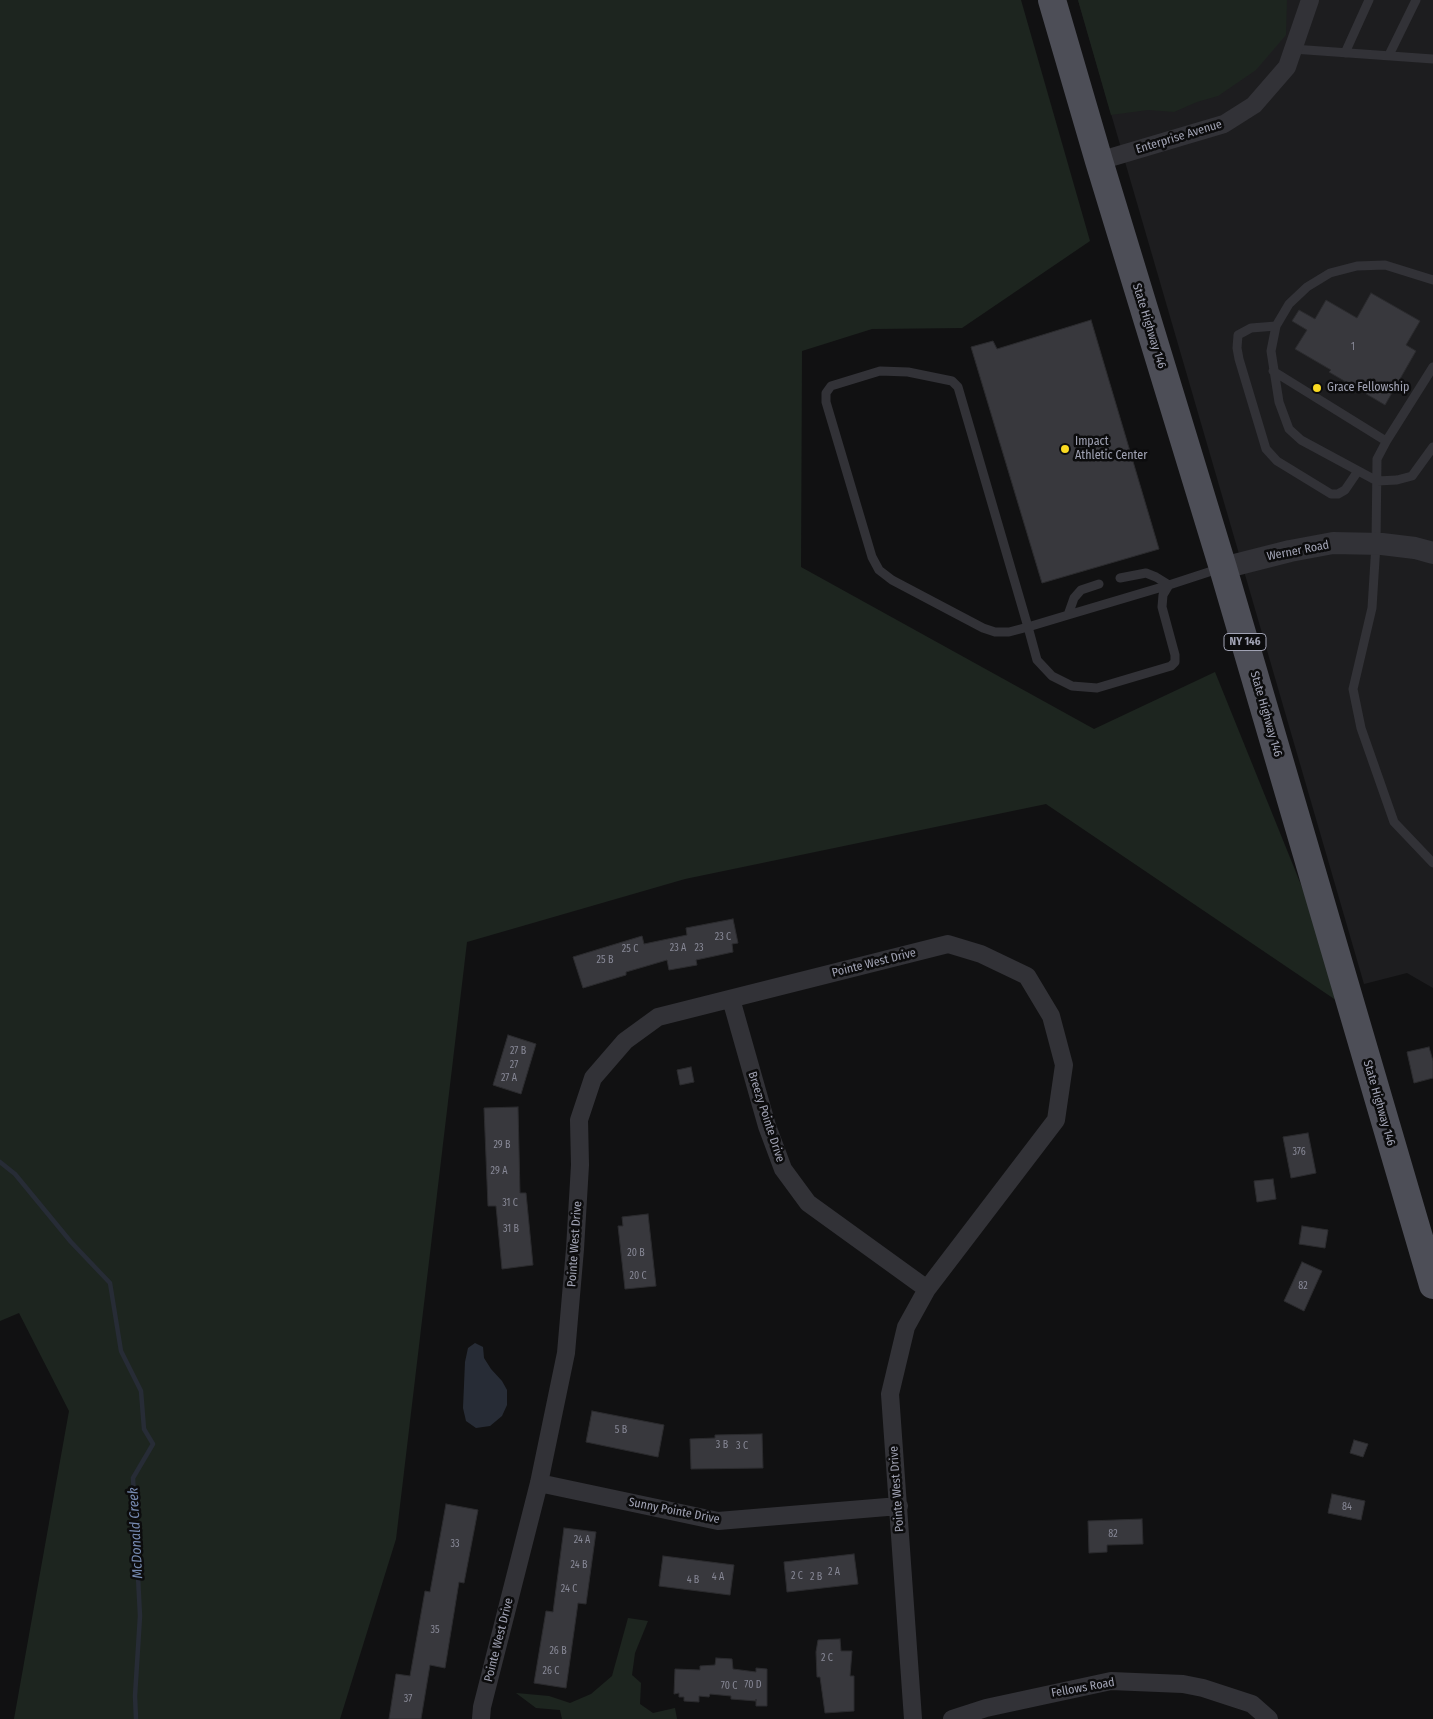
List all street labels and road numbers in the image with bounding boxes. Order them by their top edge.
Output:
street label: Enterprise Avenue [1134,117,1224,157]
street label: State Highway 146 [1129,282,1169,370]
street label: Werner Road [1266,538,1330,564]
road number: NY 146 [1224,634,1266,650]
street label: State Highway 146 [1247,670,1285,758]
street label: Pointe West Drive [830,946,918,980]
street label: State Highway 146 [1360,1059,1398,1147]
street label: Breezy Pointe Drive [745,1070,787,1164]
street label: Pointe West Drive [565,1201,585,1287]
street label: Pointe West Drive [887,1446,907,1532]
street label: Sunny Pointe Drive [627,1495,721,1527]
street label: Pointe West Drive [482,1596,516,1684]
street label: Fellows Road [1050,1675,1116,1701]

